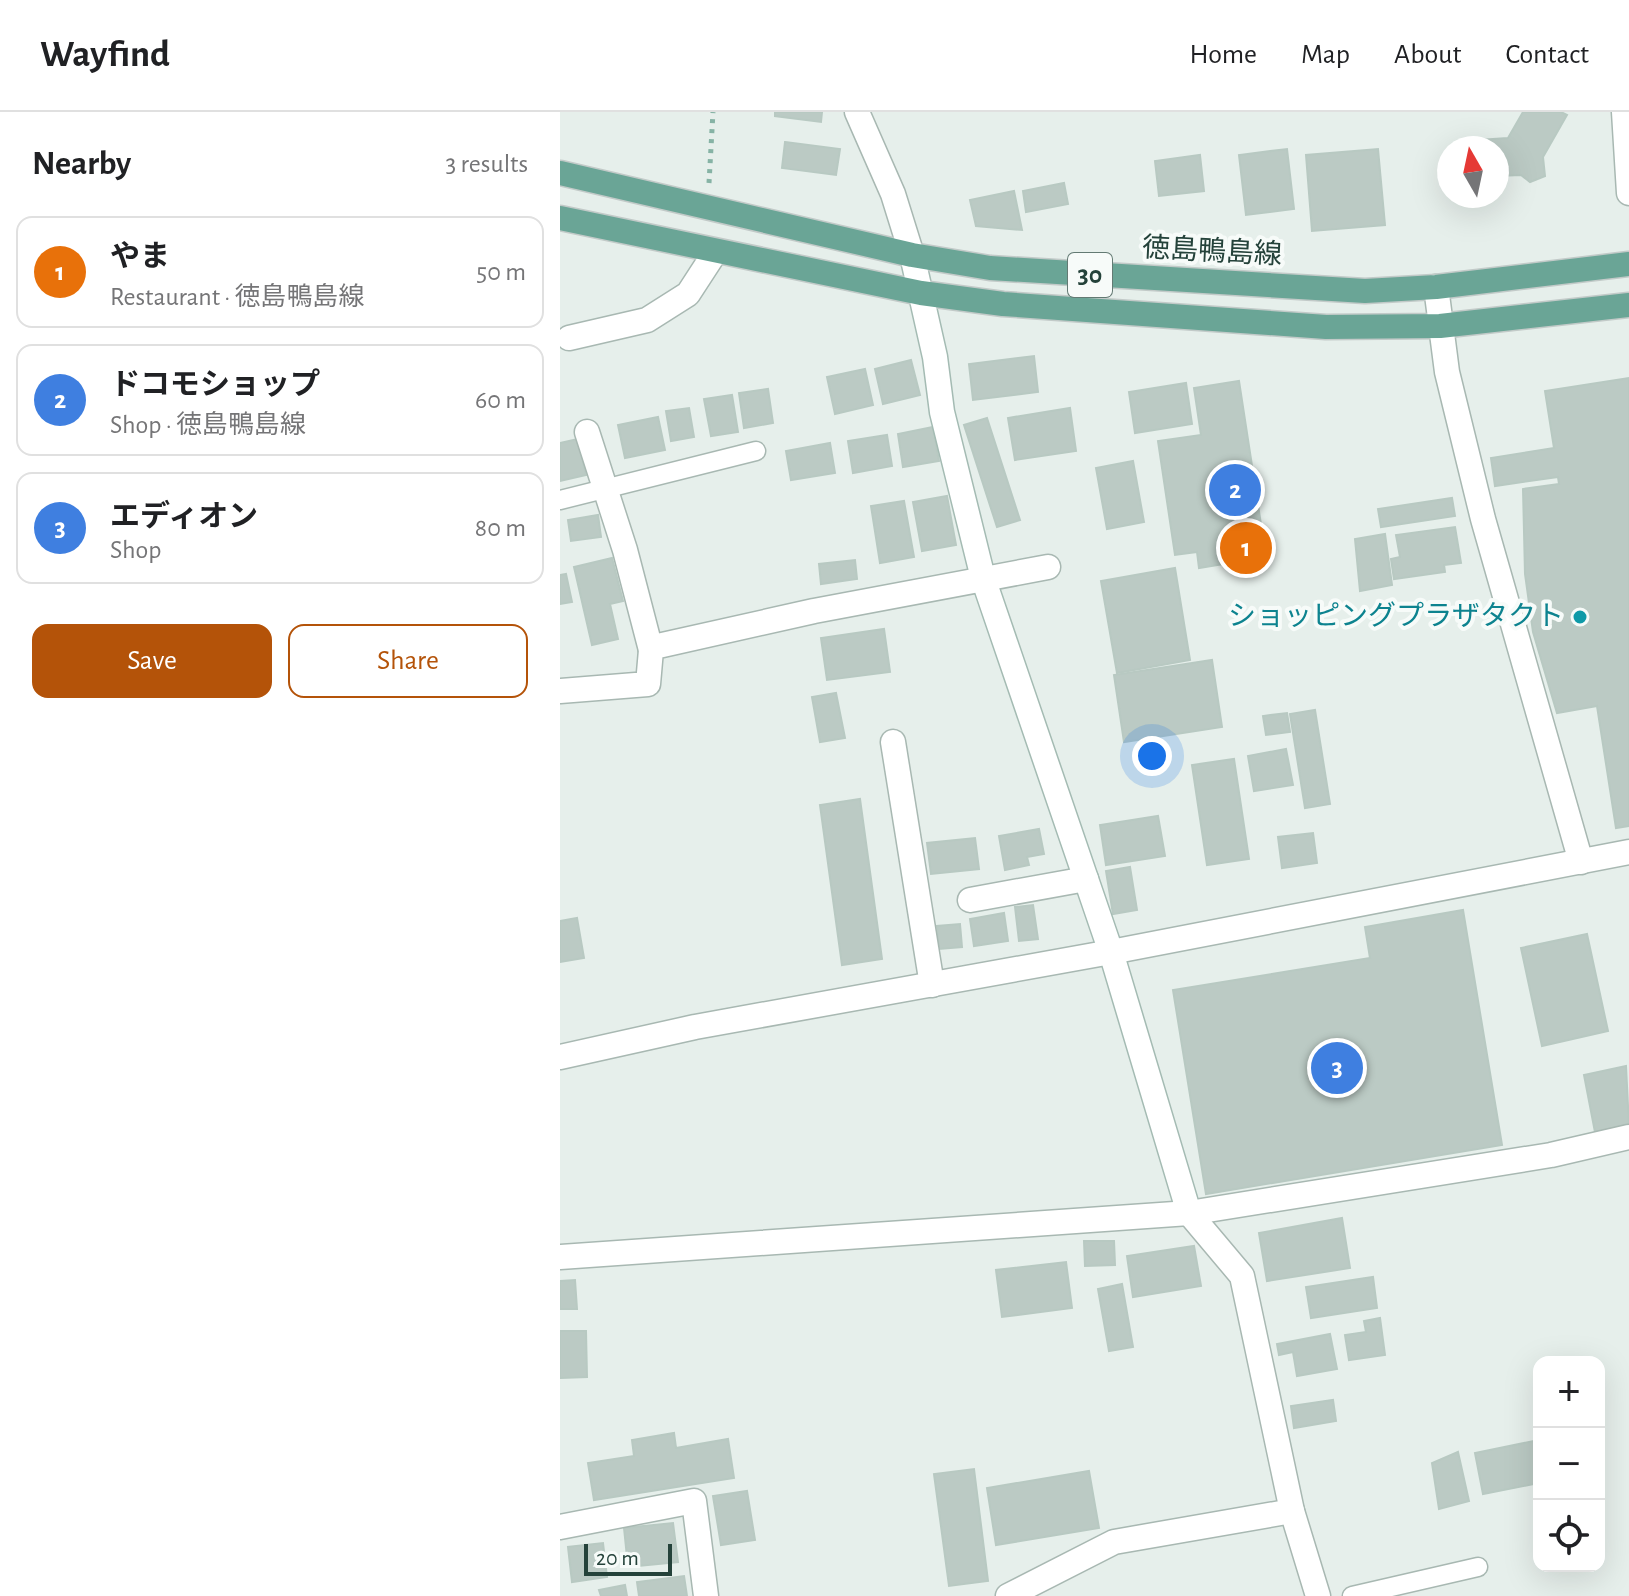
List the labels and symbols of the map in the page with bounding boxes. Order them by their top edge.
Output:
north arrow [1437,136,1509,208]
street label: 徳島鴨島線 [1141,232,1283,270]
road number: 30 [1068,253,1112,297]
pin: 2 [1209,460,1261,520]
pin: 1 [1220,518,1272,578]
place label: ショッピングプラザタクト [1228,601,1564,631]
marker: ショッピングプラザタクト [1571,608,1589,626]
your location [1132,736,1172,776]
pin: 3 [1311,1038,1363,1098]
scale bar [584,1540,672,1576]

